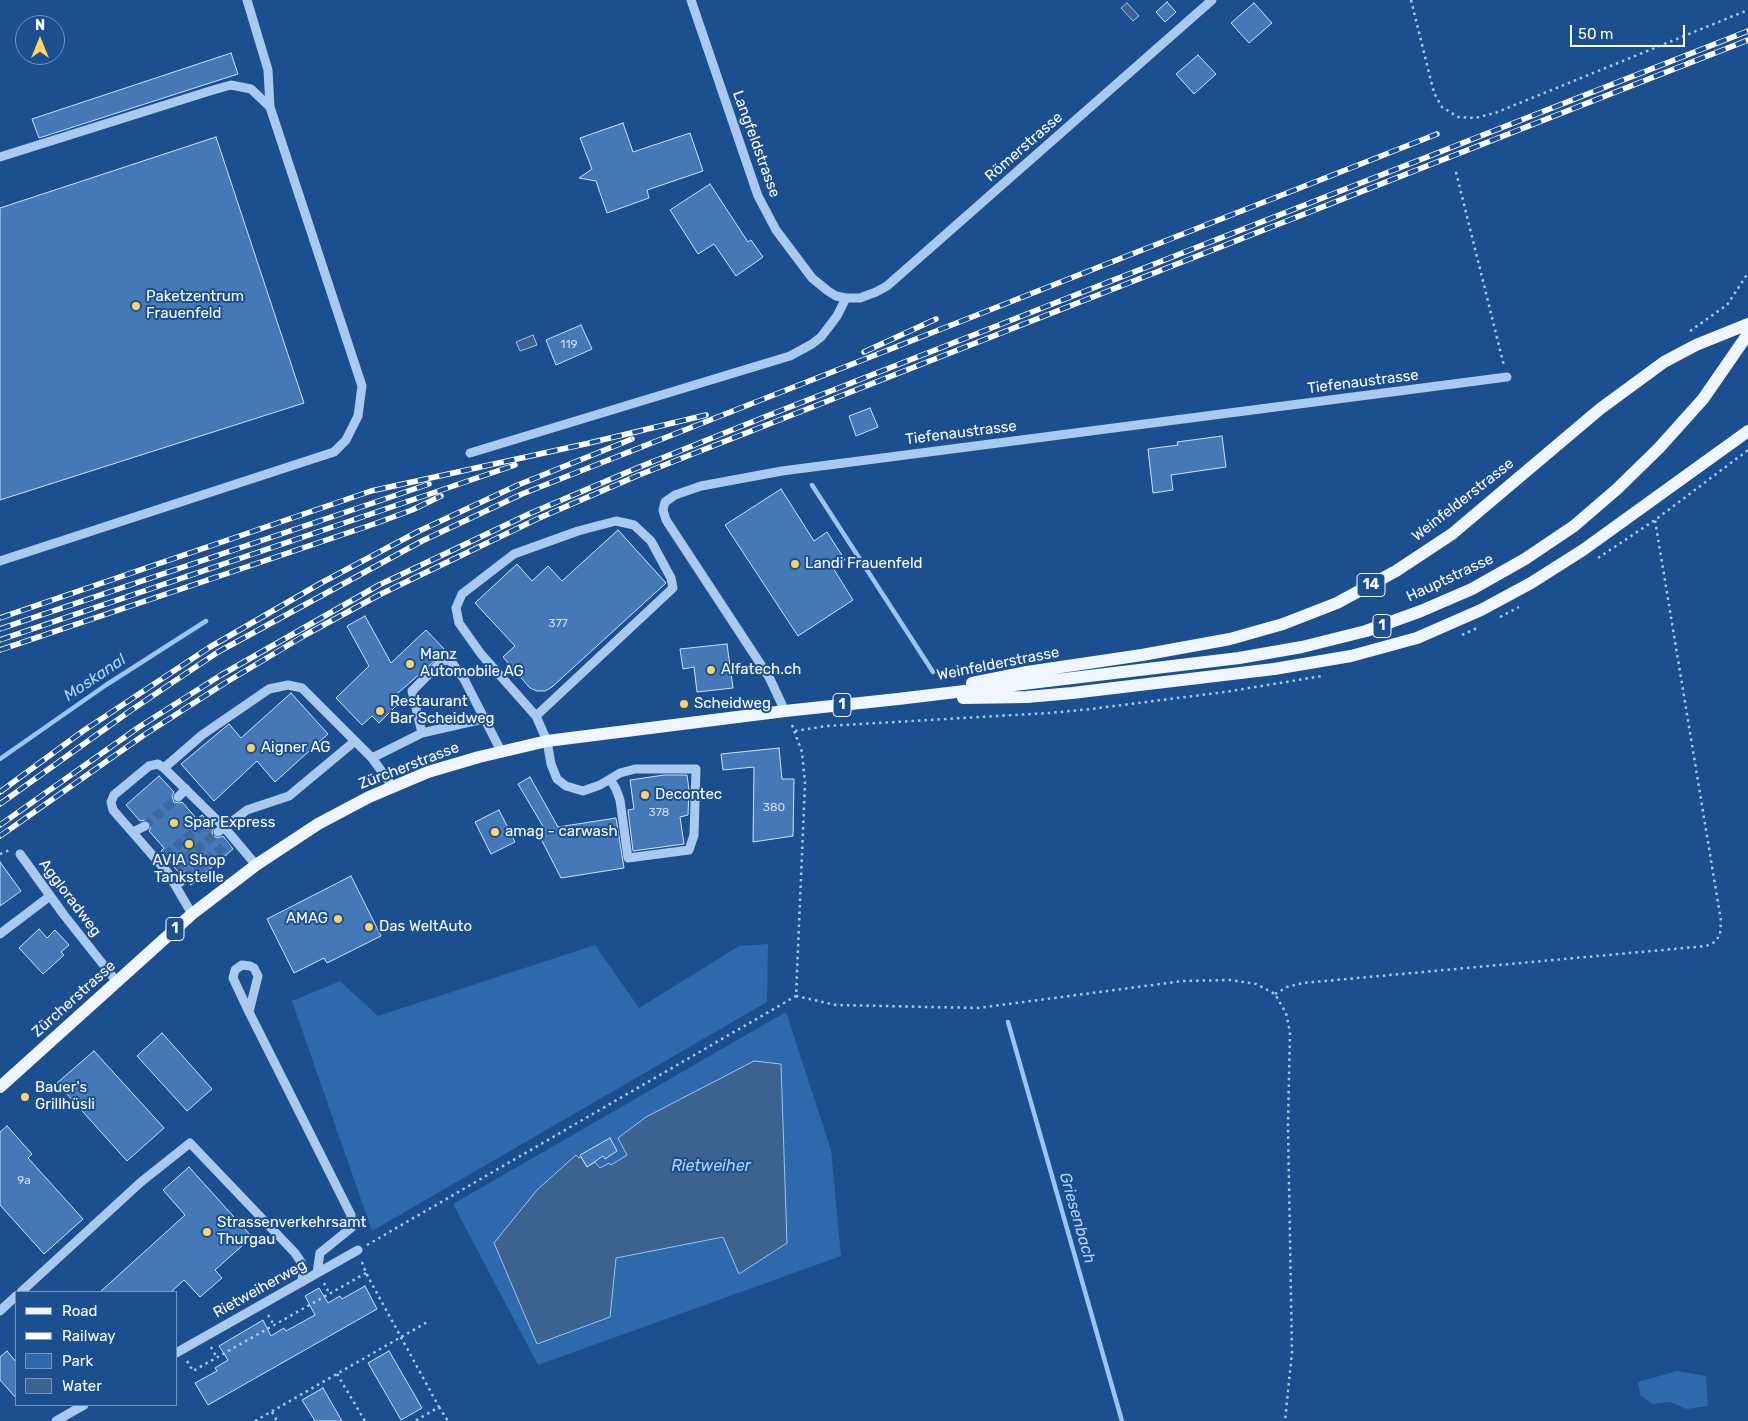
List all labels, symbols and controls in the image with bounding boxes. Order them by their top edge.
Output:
north arrow [15,15,65,65]
scale bar [1573,15,1688,47]
text: N [35,17,45,34]
text: 50 m [1578,25,1613,43]
street label: Langfeldstrasse [728,88,784,200]
street label: Römerstrasse [982,108,1066,186]
place label: Paketzentrum Frauenfeld [146,288,244,323]
marker: Paketzentrum Frauenfeld [130,300,142,312]
house number: 119 [560,338,578,352]
street label: Tiefenaustrasse [1306,366,1420,398]
street label: Tiefenaustrasse [904,417,1018,449]
street label: Weinfelderstrasse [1408,455,1518,545]
street label: Hauptstrasse [1404,550,1496,606]
place label: Landi Frauenfeld [805,555,922,573]
marker: Landi Frauenfeld [789,558,801,570]
road number: 14 [1357,574,1385,596]
road number: 1 [1373,614,1391,638]
house number: 377 [548,617,568,631]
street label: Weinfelderstrasse [935,643,1061,685]
place label: Manz Automobile AG [420,646,524,681]
water label: Moskanal [60,650,130,706]
marker: Manz Automobile AG [404,658,416,670]
place label: Alfatech.ch [721,661,801,679]
marker: Alfatech.ch [705,664,717,676]
place label: Restaurant Bar Scheidweg [390,693,495,728]
road number: 1 [833,694,851,716]
place label: Scheidweg [694,695,771,713]
marker: Scheidweg [678,698,690,710]
marker: Restaurant Bar Scheidweg [374,705,386,717]
place label: Aigner AG [261,739,331,757]
street label: Zürcherstrasse [356,739,462,793]
marker: Aigner AG [245,742,257,754]
place label: Decontec [655,786,722,804]
marker: Decontec [639,789,651,801]
house number: 380 [763,801,785,815]
house number: 378 [649,806,669,820]
place label: Spar Express [184,814,275,832]
marker: Spar Express [168,817,180,829]
place label: amag - carwash [505,823,618,841]
marker: amag - carwash [489,826,501,838]
marker: AVIA Shop Tankstelle [183,838,195,850]
place label: AVIA Shop Tankstelle [153,852,225,887]
street label: Aggloradweg [35,856,105,940]
place label: AMAG [286,910,328,928]
marker: AMAG [332,913,344,925]
road number: 1 [166,918,184,941]
place label: Das WeltAuto [379,918,472,936]
marker: Das WeltAuto [363,921,375,933]
street label: Zürcherstrasse [29,957,119,1041]
place label: Bauer's Grillhüsli [35,1079,95,1114]
marker: Bauer's Grillhüsli [19,1091,31,1103]
water label: Rietweiher [671,1156,751,1176]
water label: Griesenbach [1055,1170,1099,1266]
house number: 9a [17,1174,31,1188]
place label: Strassenverkehrsamt Thurgau [217,1214,366,1249]
marker: Strassenverkehrsamt Thurgau [201,1226,213,1238]
street label: Rietweiherweg [210,1256,310,1322]
legend [15,1291,178,1406]
text: Road [62,1302,98,1320]
text: Railway [62,1327,116,1345]
text: Park [62,1352,93,1370]
text: Water [62,1377,102,1395]

